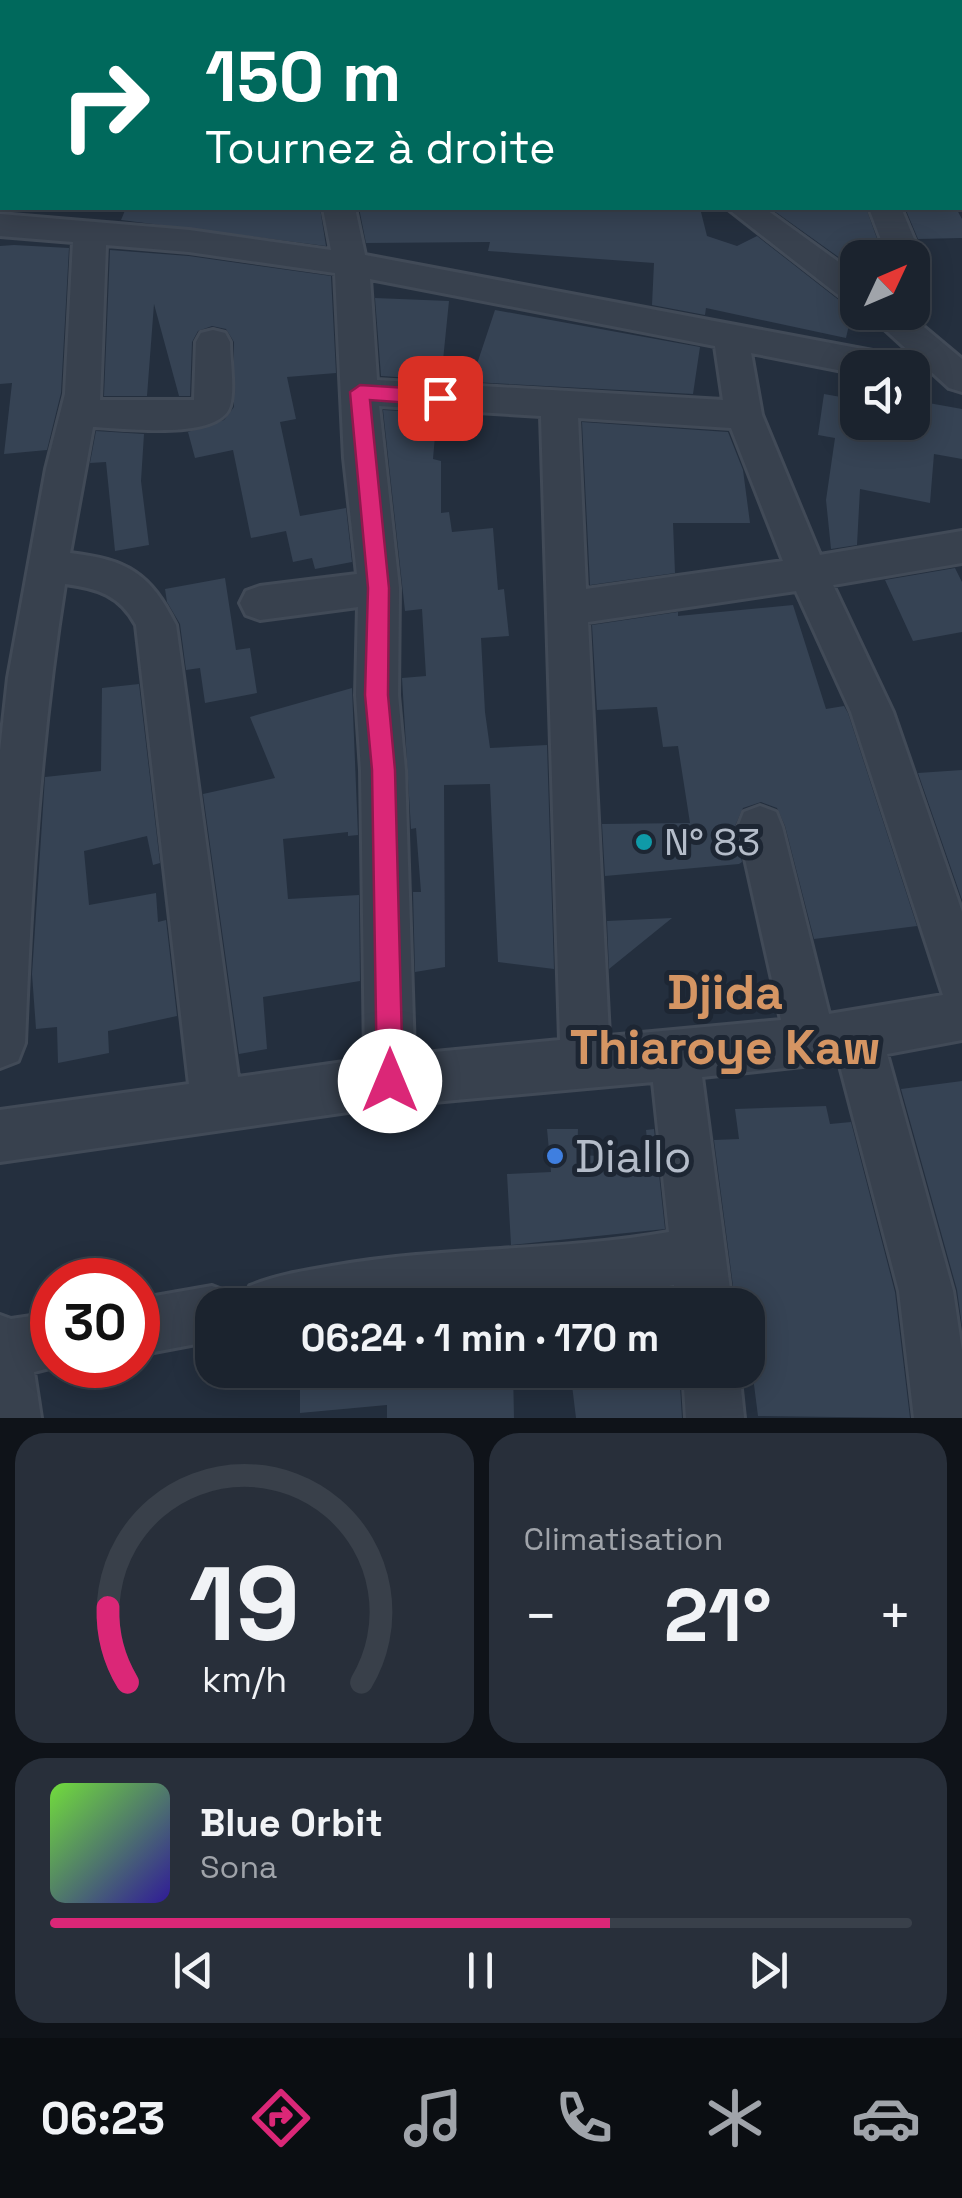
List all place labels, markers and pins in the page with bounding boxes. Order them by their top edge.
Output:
pin [398,356,483,441]
place label: N° 83 [664,818,760,866]
marker: N° 83 [633,831,655,853]
place label: Diallo [575,1128,692,1185]
marker: Diallo [544,1145,566,1167]

